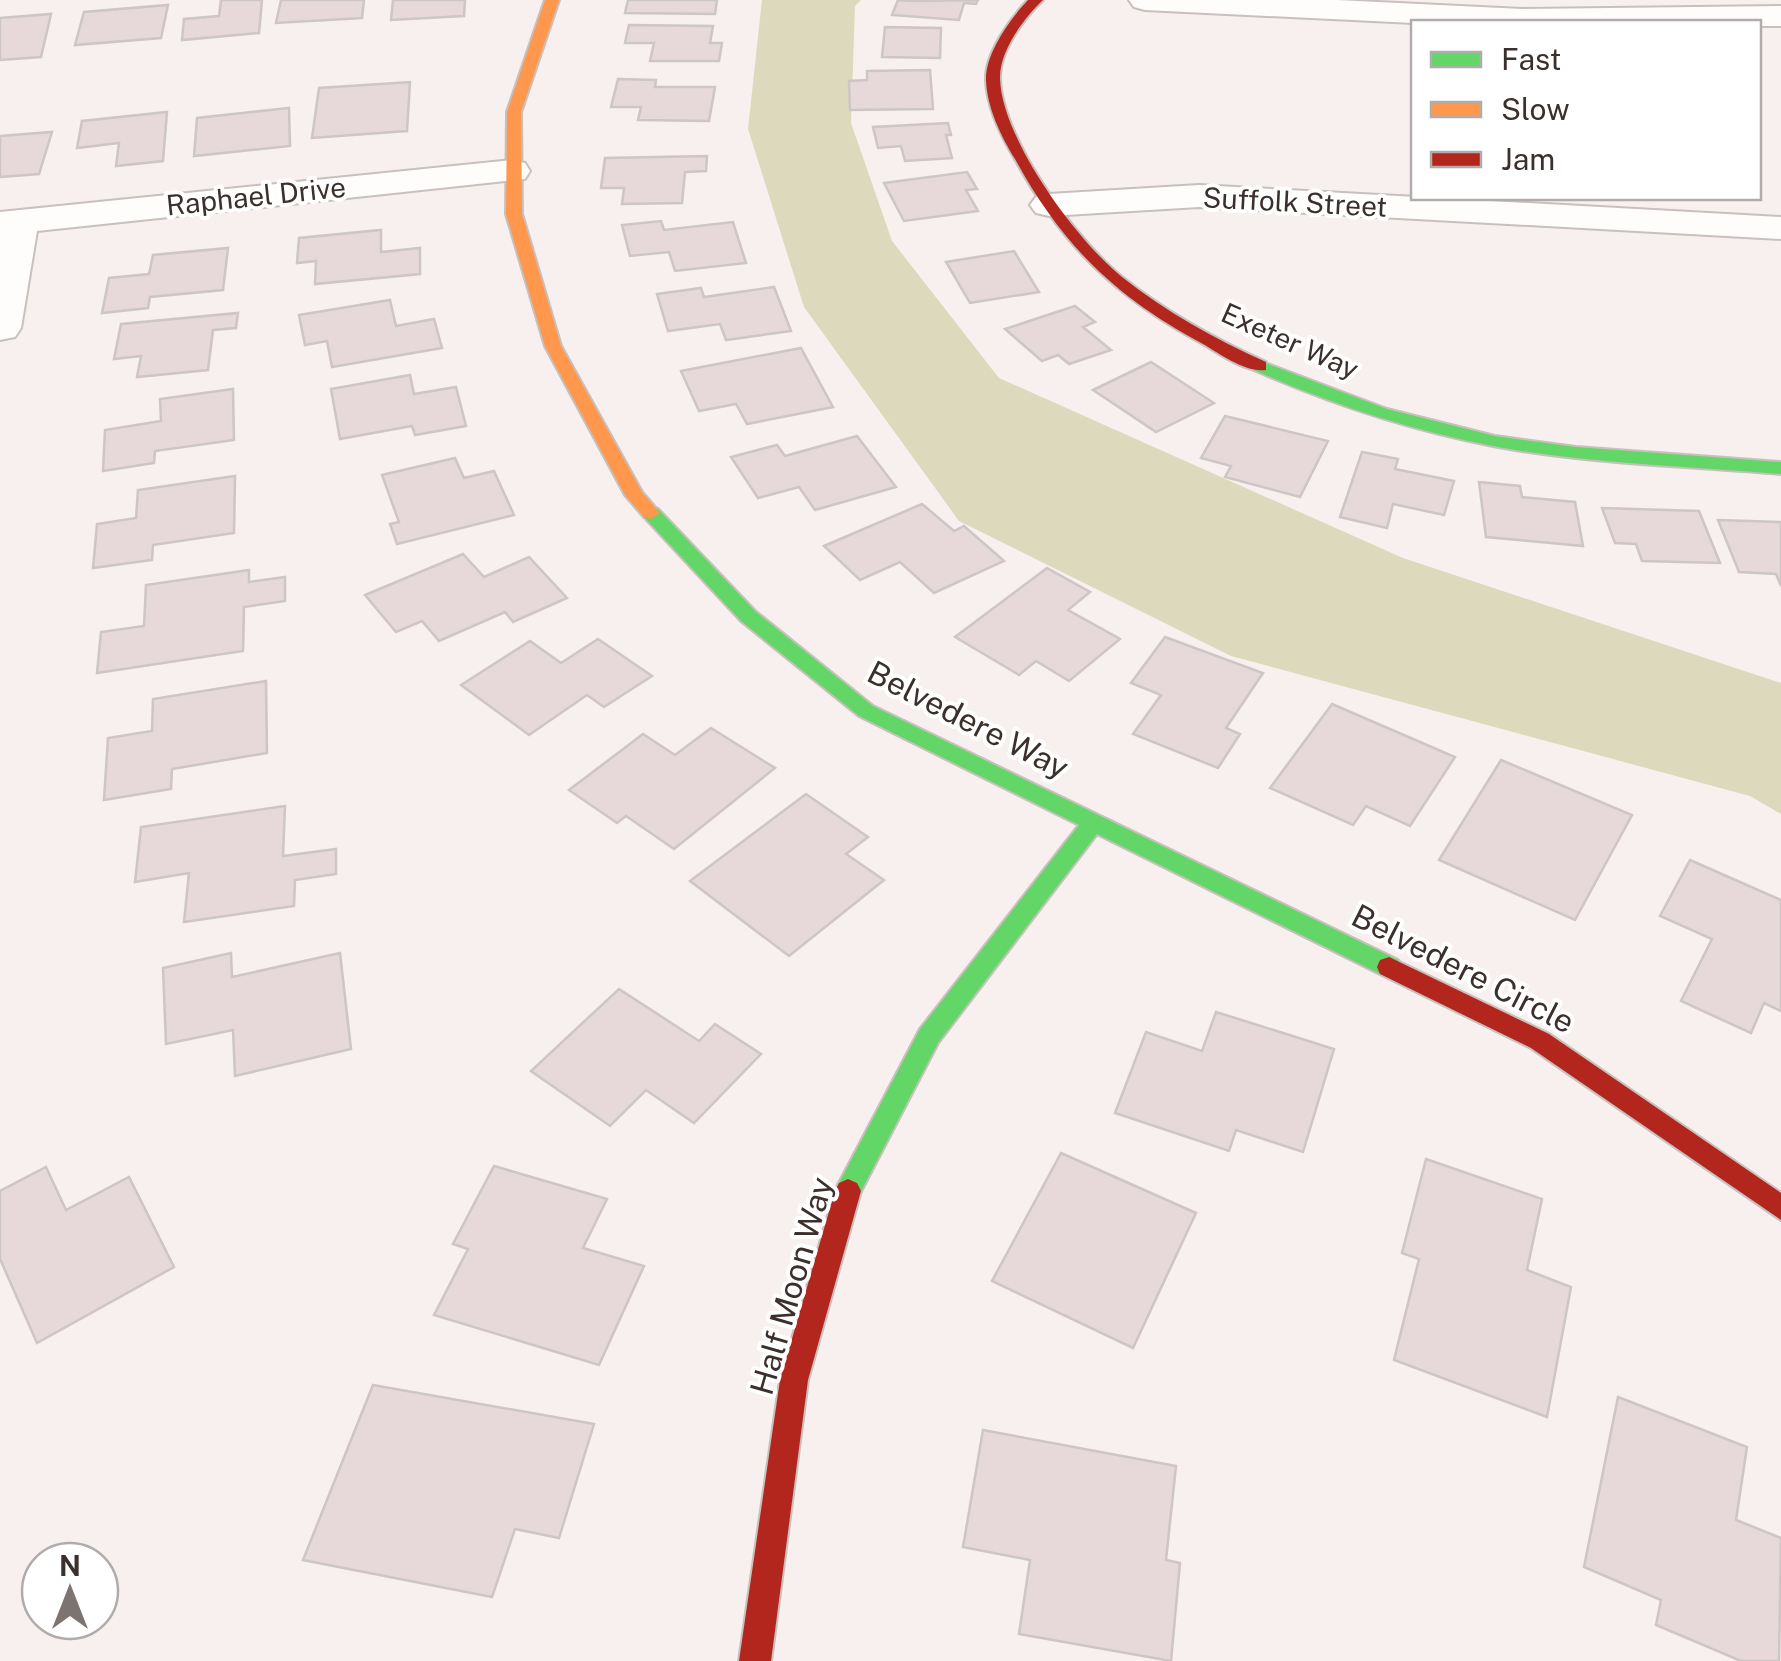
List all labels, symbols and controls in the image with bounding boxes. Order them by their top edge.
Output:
legend [1411,20,1761,200]
text: Fast [1501,41,1561,77]
text: Slow [1501,91,1570,127]
text: Jam [1501,141,1555,177]
street label: Raphael Drive [164,170,347,221]
street label: Suffolk Street [1202,180,1388,223]
street label: Exeter Way [1217,296,1364,385]
street label: Belvedere Way [862,653,1075,786]
street label: Belvedere Circle [1346,897,1581,1041]
street label: Half Moon Way [743,1173,840,1399]
north arrow [20,1541,120,1641]
text: N [59,1549,81,1582]

